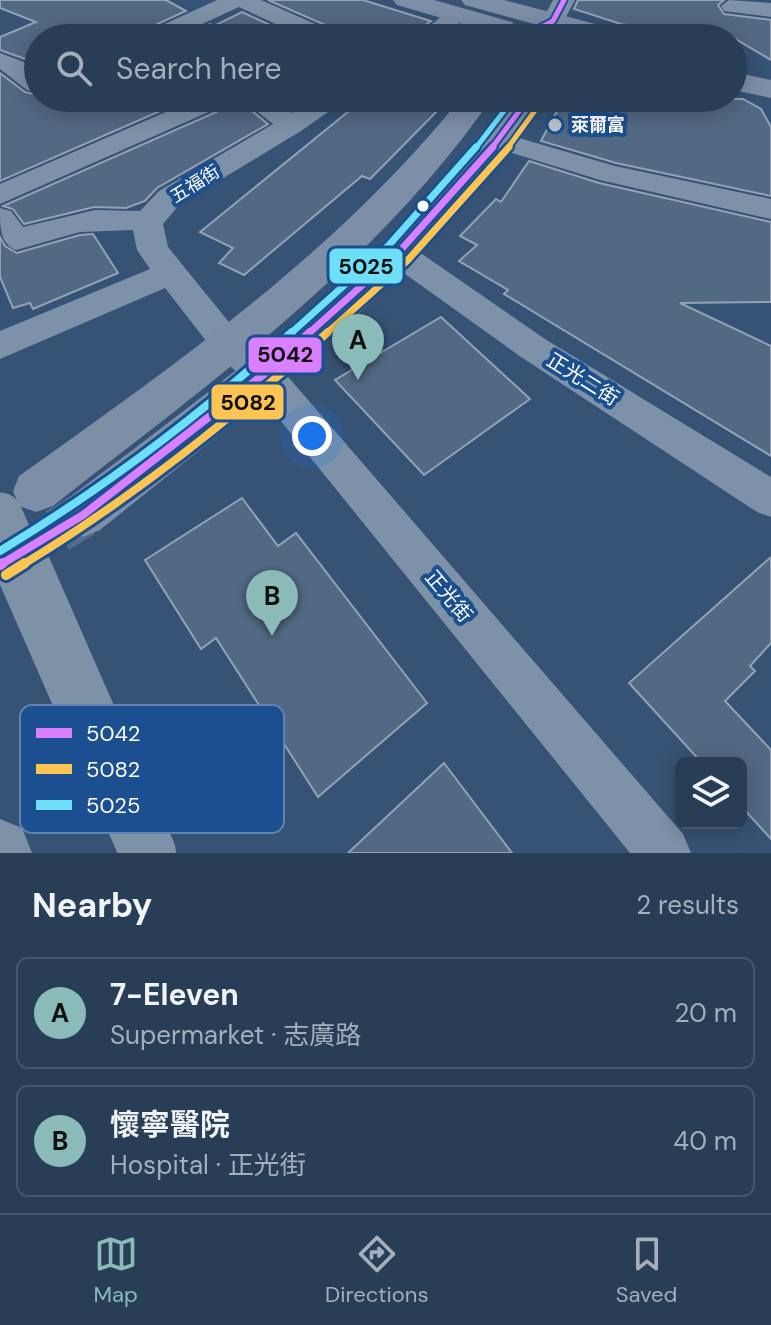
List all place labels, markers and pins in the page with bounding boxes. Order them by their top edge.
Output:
place label: 萊爾富 [571,113,625,137]
marker: 萊爾富 [546,116,564,134]
unlabelled marker [415,198,431,214]
pin: A [332,314,384,380]
pin: B [246,570,298,636]

